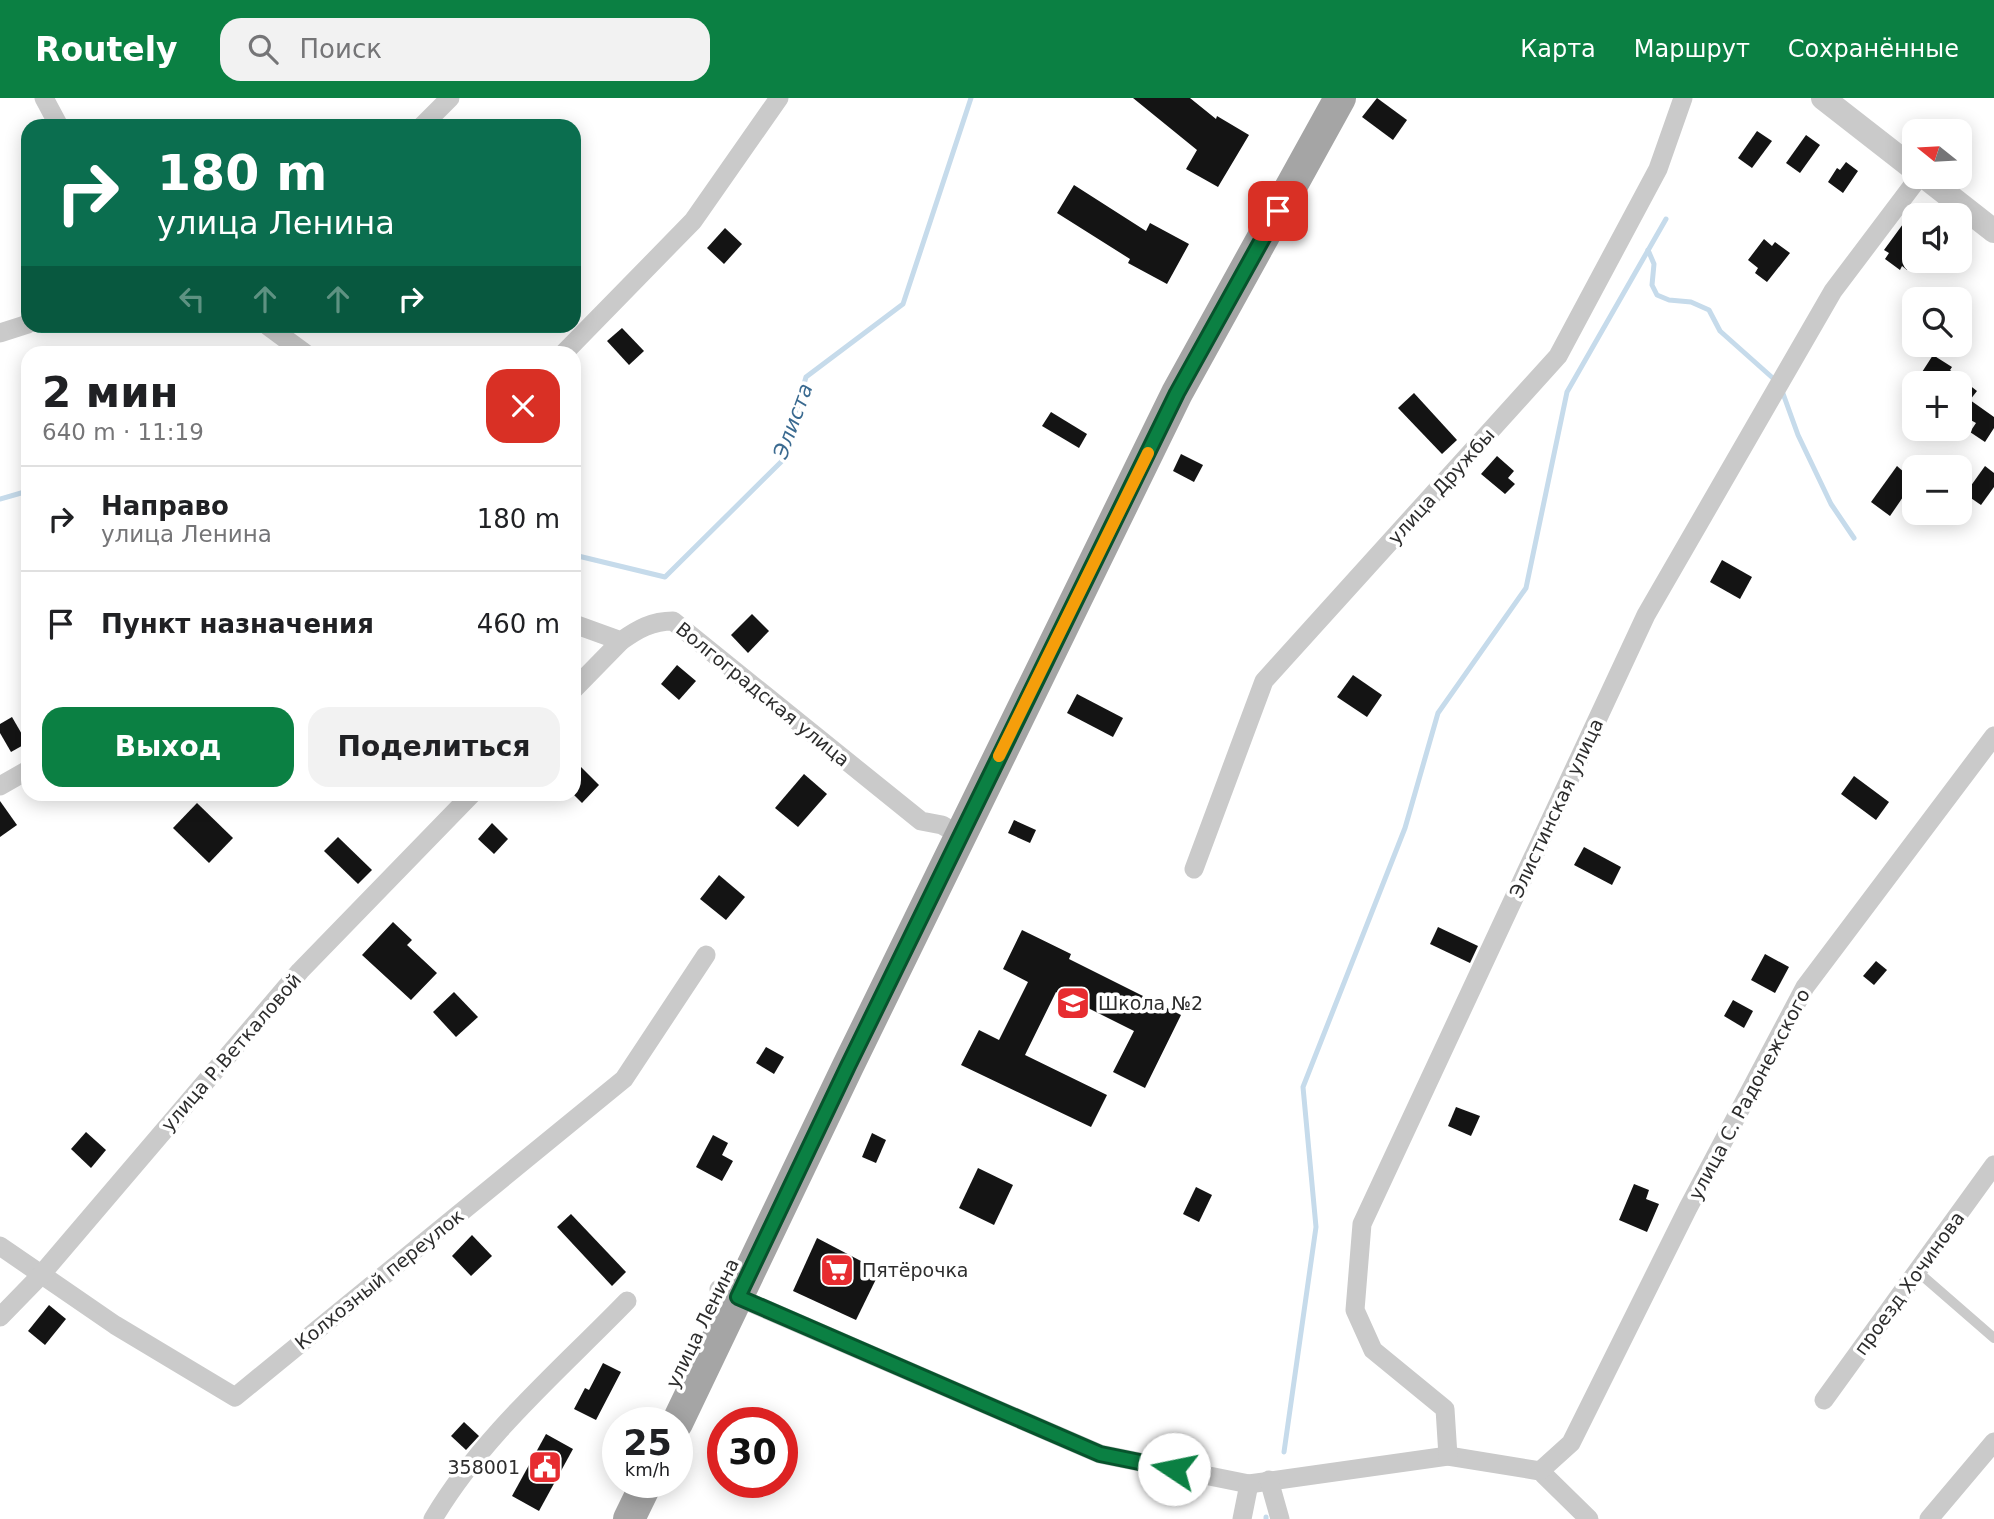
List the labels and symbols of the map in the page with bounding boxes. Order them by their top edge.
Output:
north arrow [1902,119,1972,189]
pin [1248,181,1308,241]
water label: Элиста [768,380,818,463]
street label: улица Дружбы [1383,424,1499,548]
street label: Волгоградская улица [672,617,854,771]
street label: Элистинская улица [1505,715,1607,901]
street label: улица Р.Веткаловой [157,969,305,1135]
school or university icon: Школа №2 [1054,984,1092,1022]
street label: улица С. Радонежского [1684,985,1814,1203]
place label: Школа №2 [1098,992,1203,1014]
street label: Колхозный переулок [290,1204,468,1354]
street label: проезд Хочинова [1849,1207,1969,1359]
supermarket icon: Пятёрочка [818,1251,856,1289]
street label: улица Ленина [661,1255,743,1391]
place label: Пятёрочка [862,1259,969,1281]
speed limit sign: 30 [707,1407,798,1498]
position arrow [1137,1432,1211,1506]
public building icon: 358001 [526,1448,564,1486]
place label: 358001 [447,1456,520,1478]

